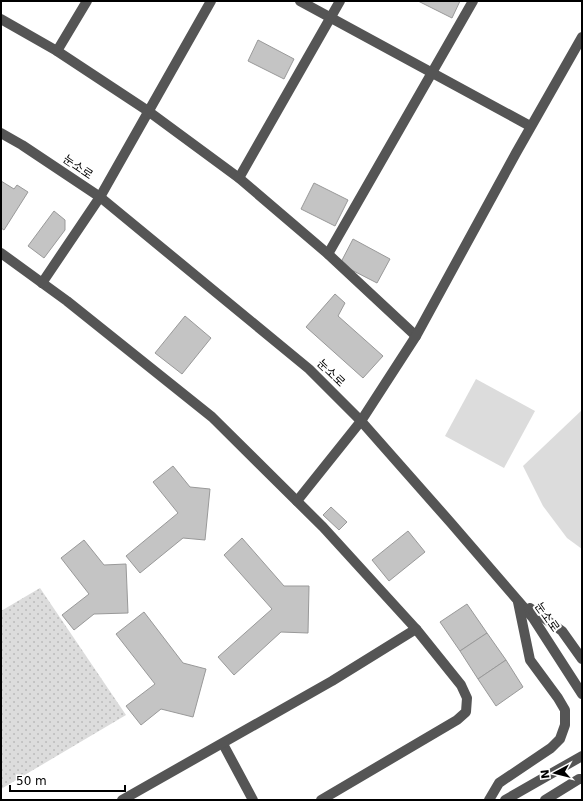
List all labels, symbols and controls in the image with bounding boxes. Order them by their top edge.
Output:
street label: 눈소로 [60,152,96,182]
street label: 눈소로 [314,356,348,390]
street label: 눈소로 [532,599,562,635]
north arrow [535,753,575,793]
scale bar [10,767,125,793]
text: N [539,769,553,780]
text: 50 m [16,774,47,788]

